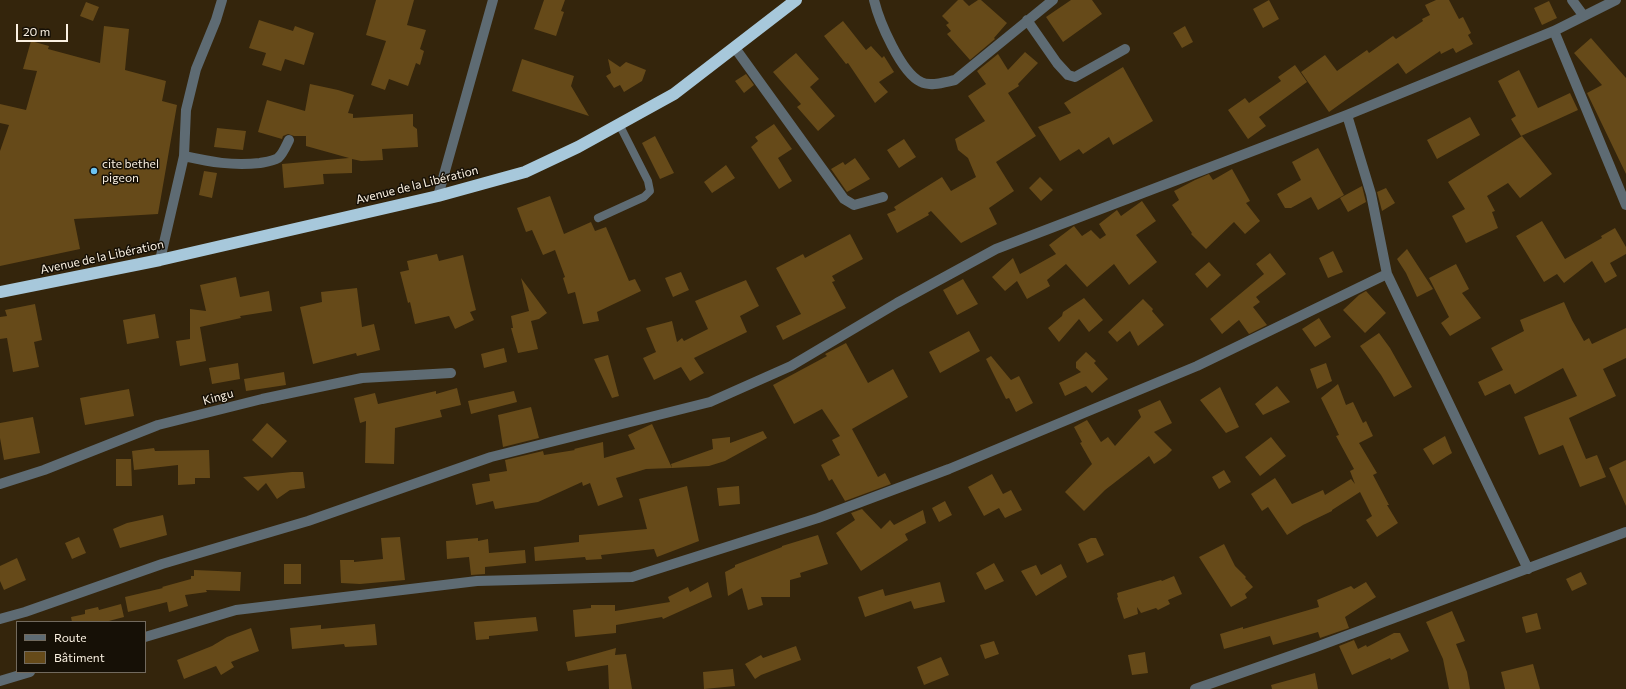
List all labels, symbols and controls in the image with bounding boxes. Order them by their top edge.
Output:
scale bar [18,16,70,42]
text: 20 m [23,24,50,38]
place label: cite bethel pigeon [102,157,159,185]
street label: Avenue de la Libération [354,163,480,207]
marker: cite bethel pigeon [89,166,99,176]
street label: Avenue de la Libération [39,237,165,277]
street label: Kingu [201,386,235,408]
legend [16,621,146,673]
text: Route [54,630,87,644]
text: Bâtiment [54,650,105,664]

